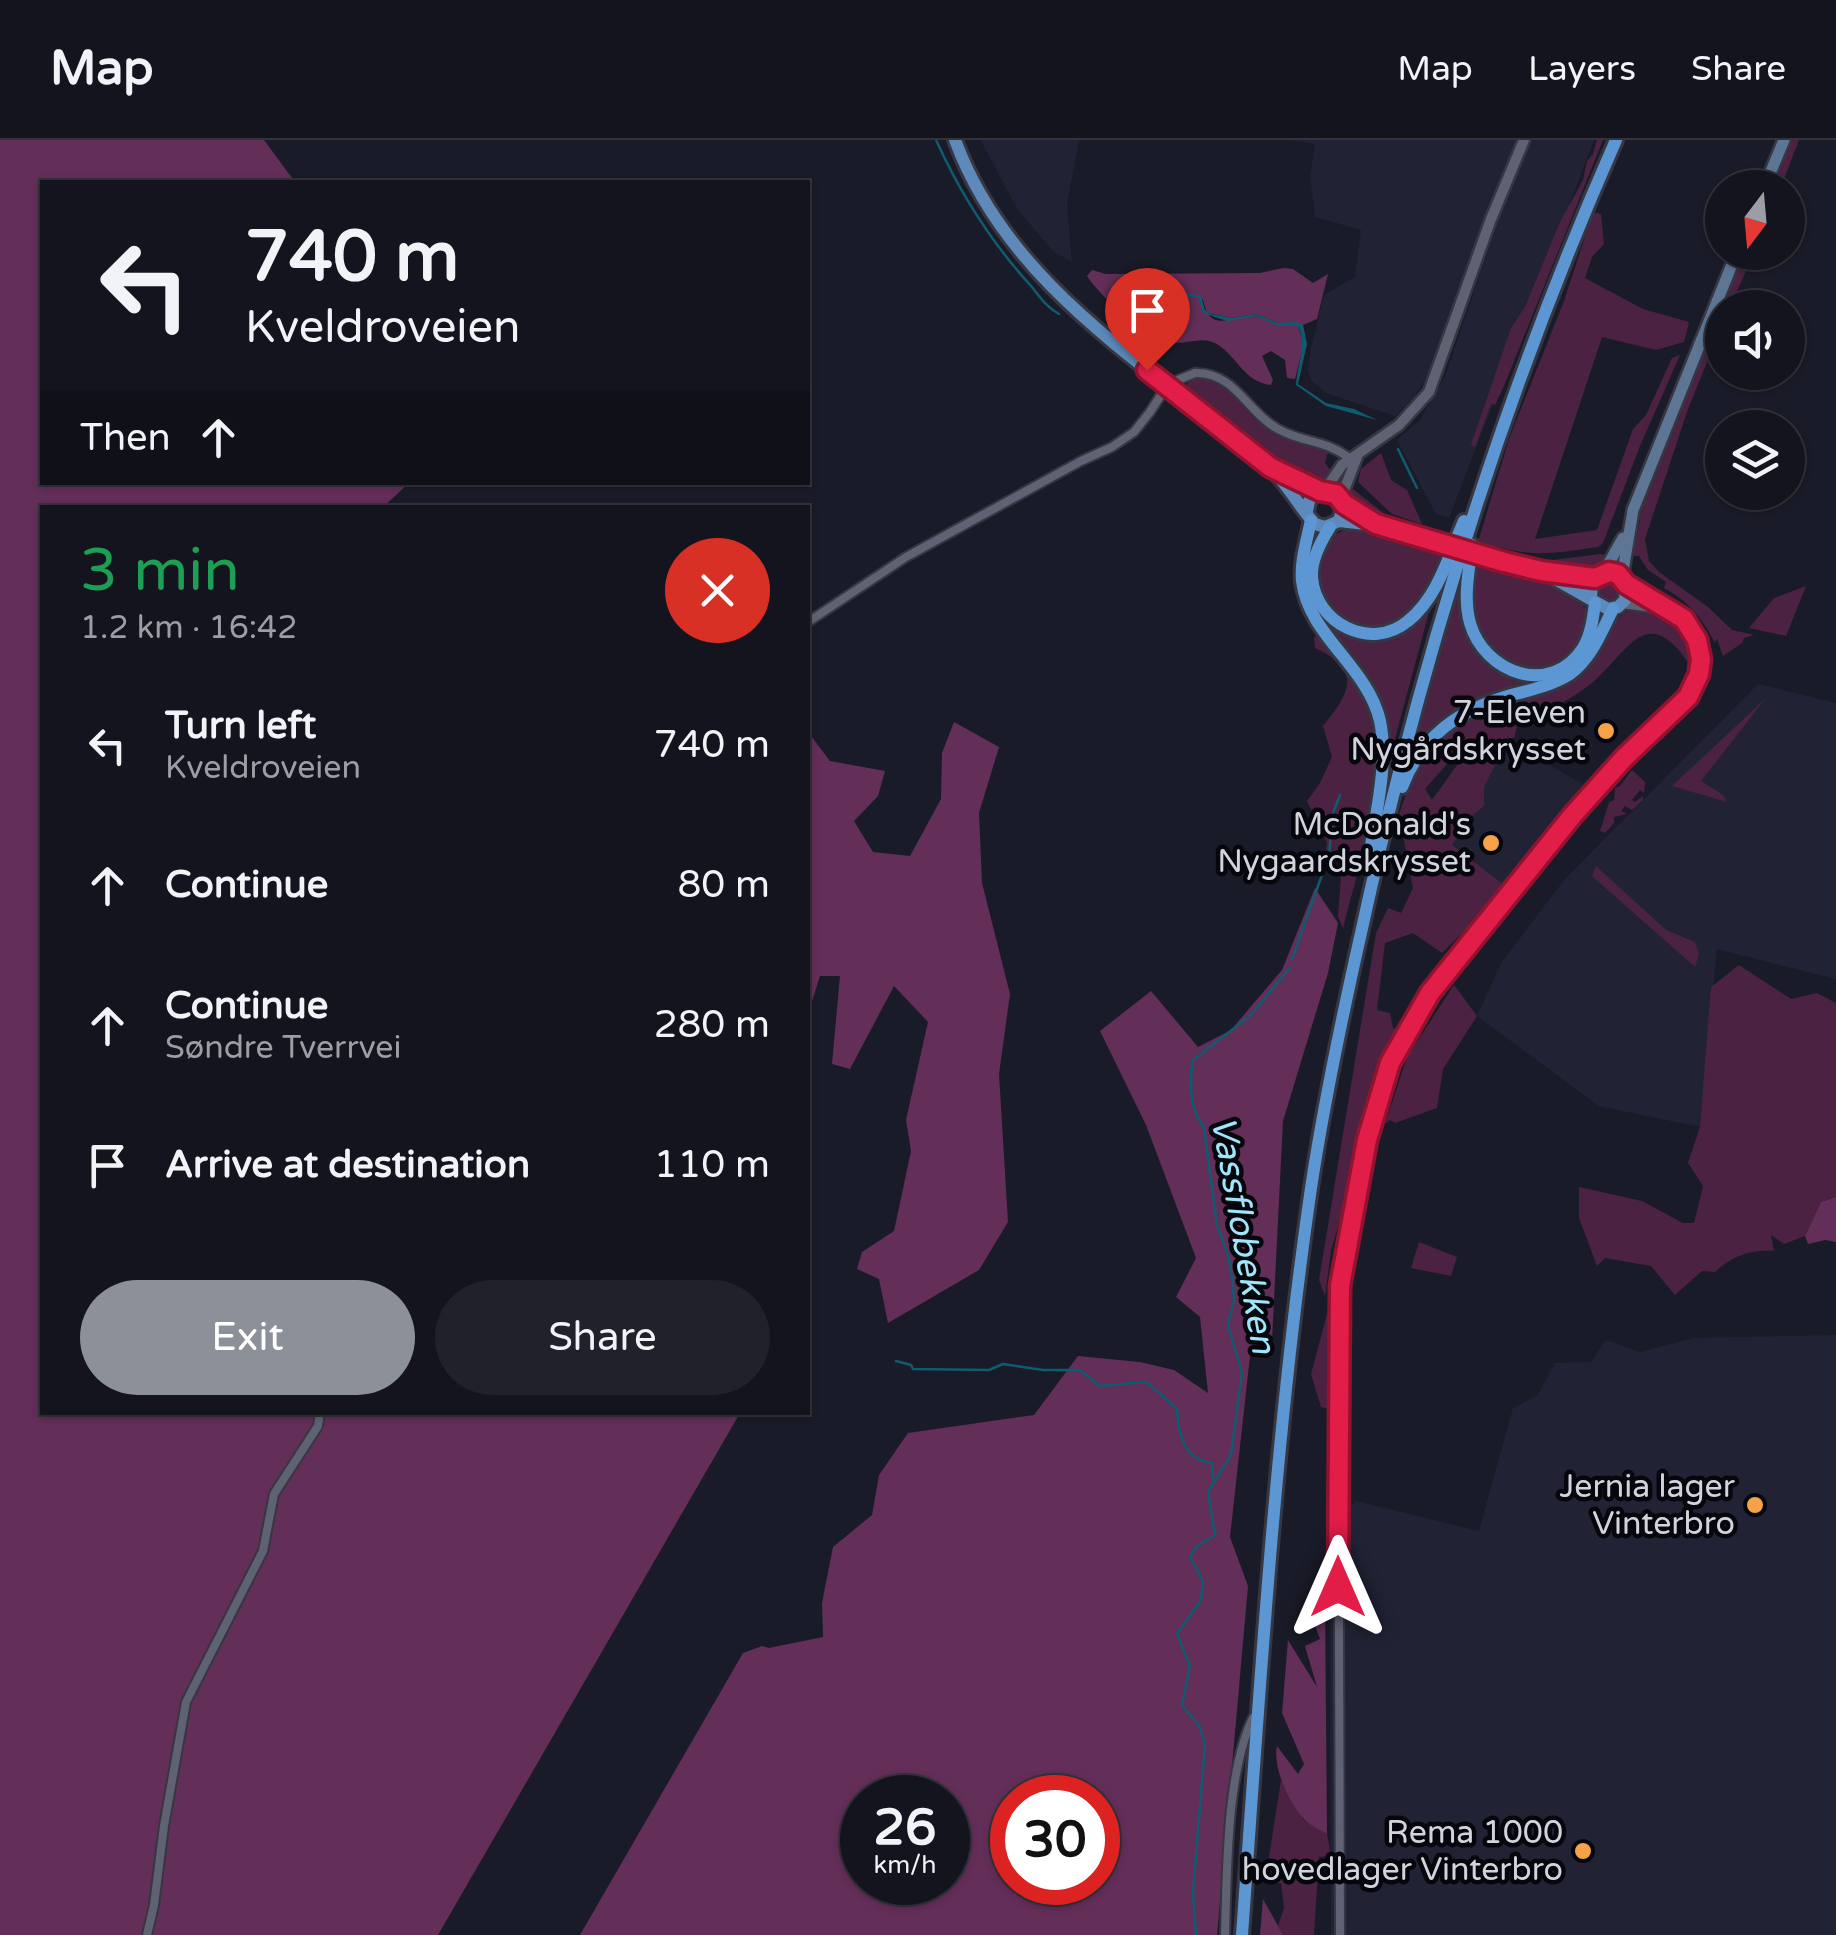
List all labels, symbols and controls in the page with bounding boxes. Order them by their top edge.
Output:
text: Map [50,40,154,98]
text: Map [1397,48,1473,90]
text: Layers [1528,48,1636,90]
text: Share [1691,48,1786,90]
north arrow [1705,170,1805,270]
map controls [1705,170,1805,510]
text: 740 m [245,216,459,300]
icon: left [80,220,210,350]
pin [1105,268,1190,371]
icon: arrive [1120,283,1175,338]
button: sound [1705,290,1805,390]
text: Kveldroveien [245,301,520,355]
icon: ahead [191,410,246,465]
button: layers [1705,410,1805,510]
text: Then [80,415,171,461]
text: 3 min [80,535,240,607]
button: close [665,538,770,643]
text: 1.2 km · 16:42 [80,609,297,647]
place label: 7-Eleven Nygårdskrysset [1350,694,1586,769]
text: Turn left [165,703,316,749]
icon: left [80,718,135,773]
marker: 7-Eleven Nygårdskrysset [1595,720,1617,742]
text: 740 m [654,722,770,768]
text: Kveldroveien [165,749,361,787]
place label: McDonald's Nygaardskrysset [1217,806,1471,881]
marker: McDonald's Nygaardskrysset [1480,832,1502,854]
icon: ahead [80,858,135,913]
text: Continue [165,862,328,908]
text: 80 m [678,862,770,908]
text: Continue [165,983,328,1029]
icon: ahead [80,998,135,1053]
text: 280 m [654,1002,770,1048]
text: Søndre Tverrvei [165,1029,401,1067]
water label: Vassflobekken [1201,1113,1285,1358]
icon: arrive [80,1138,135,1193]
text: Arrive at destination [165,1142,530,1188]
text: 110 m [654,1142,770,1188]
button: Exit [80,1280,415,1395]
button: Share [435,1280,770,1395]
place label: Jernia lager Vinterbro [1559,1468,1736,1543]
marker: Jernia lager Vinterbro [1744,1494,1766,1516]
position arrow [1286,1535,1390,1639]
speed limit sign: 30 [990,1775,1120,1905]
text: 26 [874,1798,936,1858]
place label: Rema 1000 hovedlager Vinterbro [1242,1814,1563,1889]
marker: Rema 1000 hovedlager Vinterbro [1572,1840,1594,1862]
text: km/h [874,1850,936,1880]

